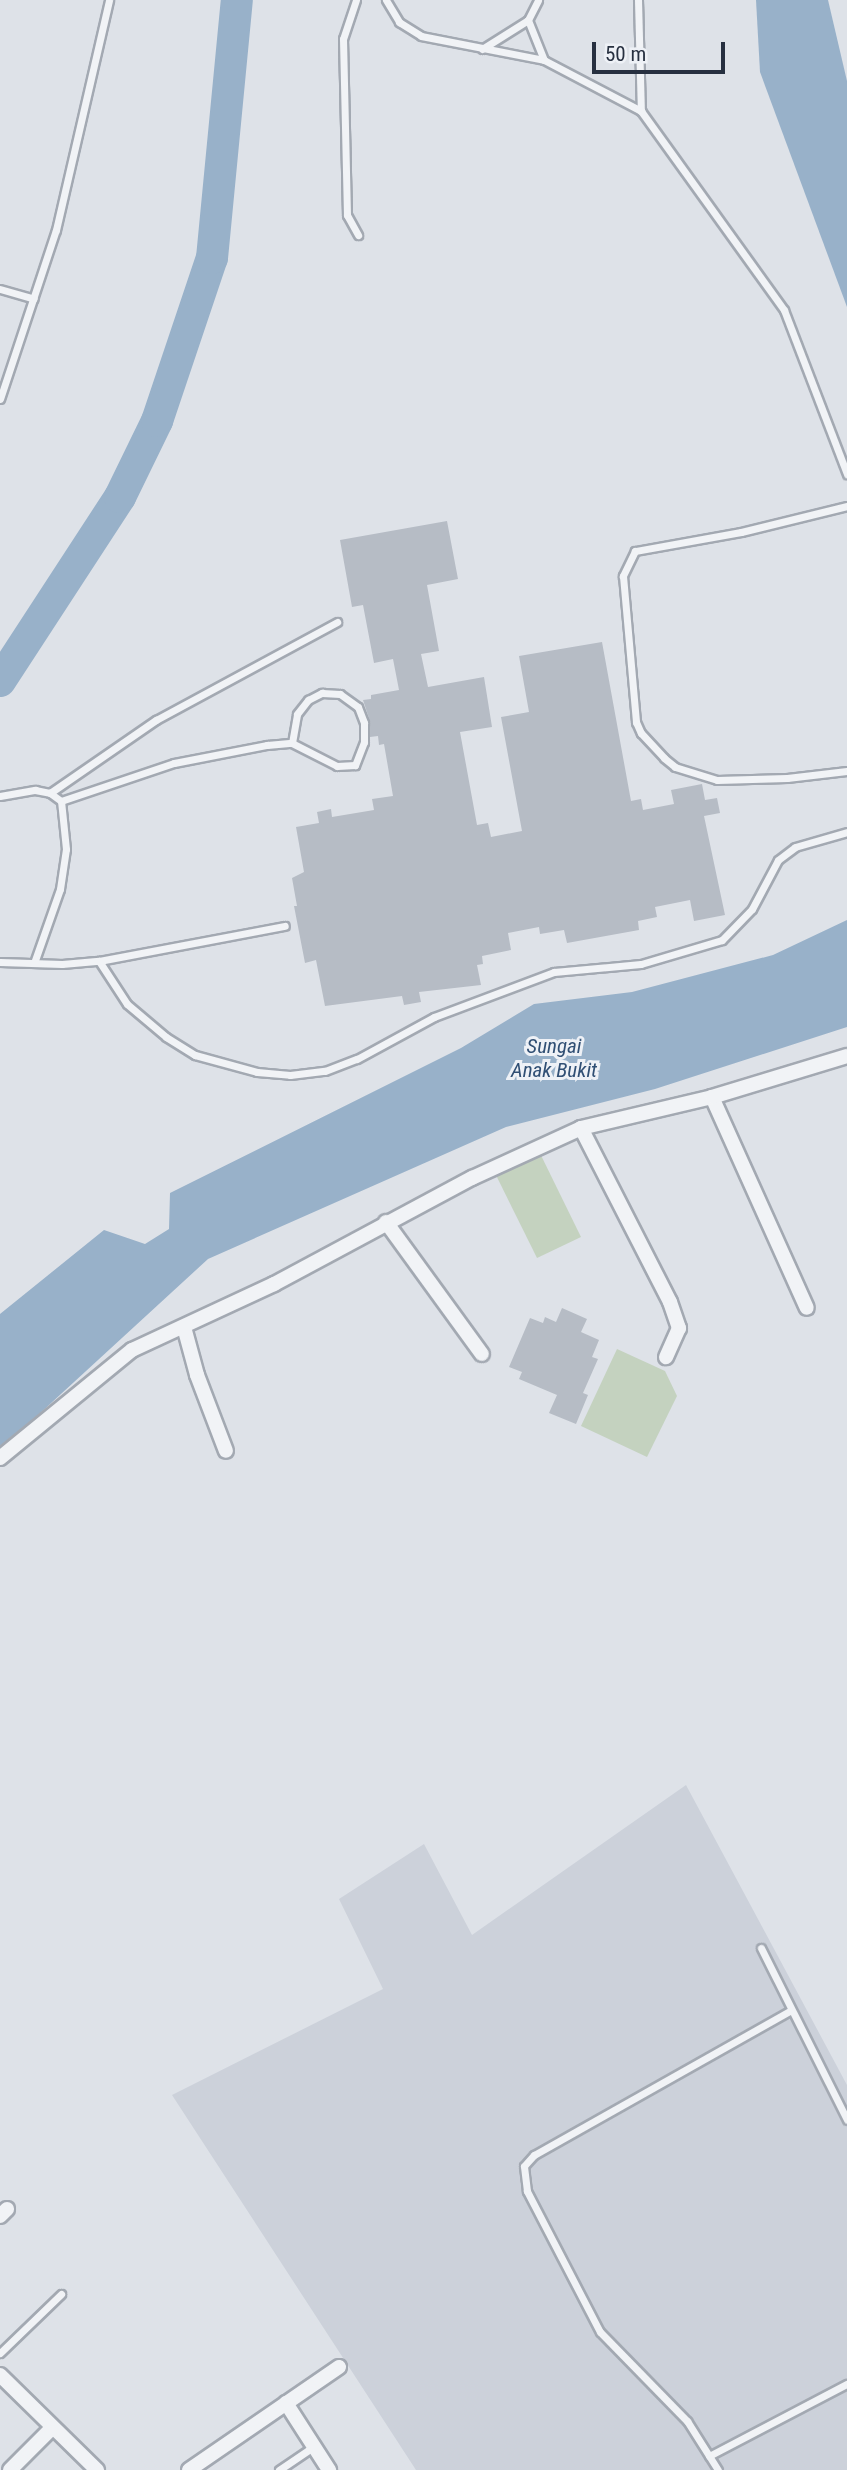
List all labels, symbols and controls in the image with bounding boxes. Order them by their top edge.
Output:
scale bar [595,28,728,72]
text: 50 m [605,42,646,66]
water label: Sungai Anak Bukit [511,1033,597,1083]

